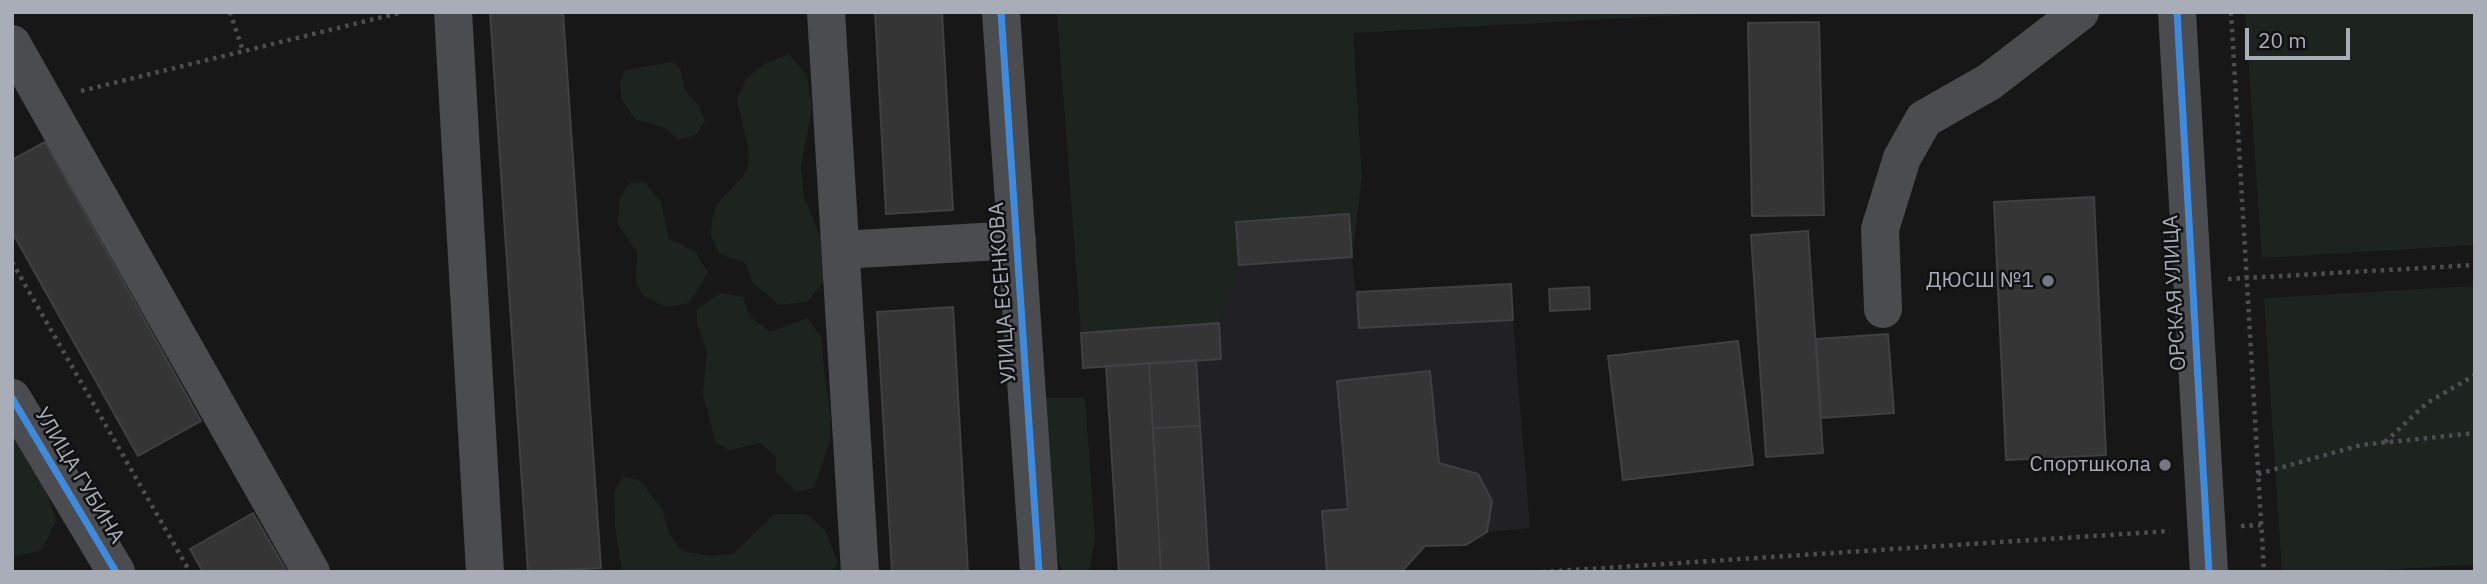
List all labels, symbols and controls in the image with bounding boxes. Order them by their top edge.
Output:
scale bar [2249,14,2354,58]
text: 20 m [2258,26,2307,54]
street label: УЛИЦА ЕСЕНКОВА [984,201,1022,385]
street label: ОРСКАЯ УЛИЦА [2158,215,2192,371]
place label: ДЮСШ №1 [1926,268,2034,294]
marker: ДЮСШ №1 [2040,273,2056,289]
street label: УЛИЦА ГУБИНА [29,404,129,548]
place label: Спортшкола [2030,452,2151,478]
marker: Спортшкола [2157,457,2173,473]

